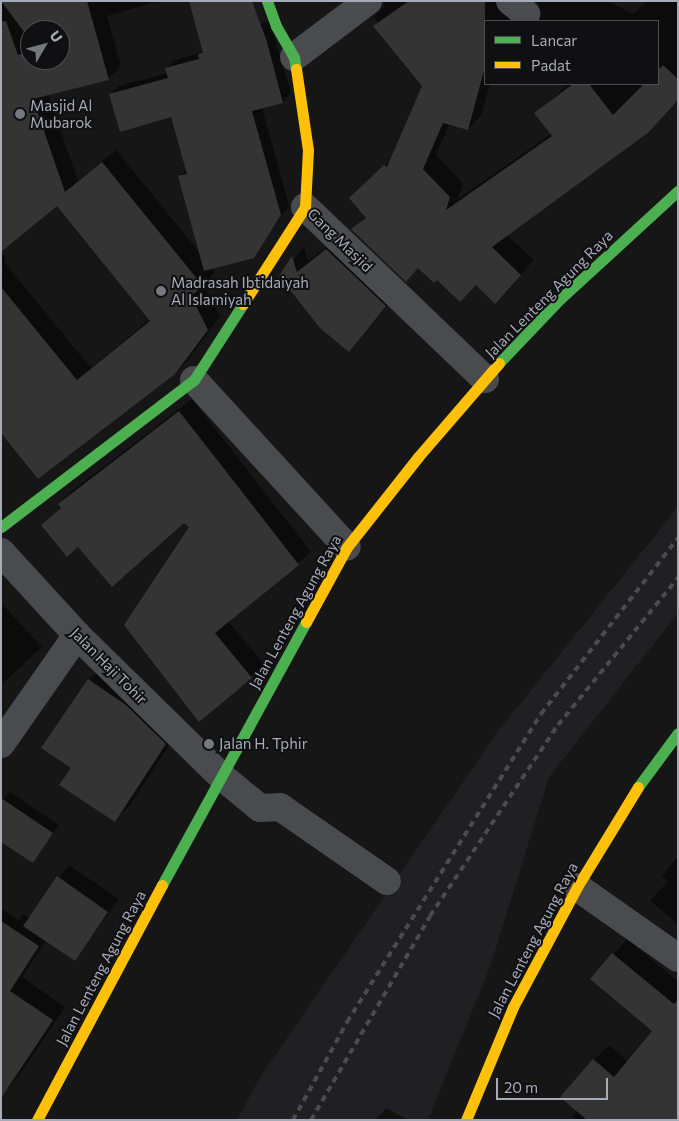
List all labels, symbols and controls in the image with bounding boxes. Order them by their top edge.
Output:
north arrow [20,20,70,70]
legend [484,20,659,85]
text: U [47,27,66,45]
text: Lancar [531,31,577,49]
text: Padat [531,56,571,74]
place label: Masjid Al Mubarok [30,96,92,131]
marker: Masjid Al Mubarok [14,108,26,120]
street label: Gang Masjid [304,204,376,276]
street label: Jalan Lenteng Agung Raya [481,226,617,362]
place label: Madrasah Ibtidaiyah Al Islamiyah [171,273,309,308]
marker: Madrasah Ibtidaiyah Al Islamiyah [155,285,167,297]
street label: Jalan Lenteng Agung Raya [245,532,345,692]
street label: Jalan Haji Tohir [67,624,151,708]
place label: Jalan H. Tphir [219,735,308,753]
marker: Jalan H. Tphir [203,738,215,750]
street label: Jalan Lenteng Agung Raya [484,859,582,1021]
street label: Jalan Lenteng Agung Raya [52,887,150,1049]
scale bar [499,1068,612,1100]
text: 20 m [504,1078,538,1096]

